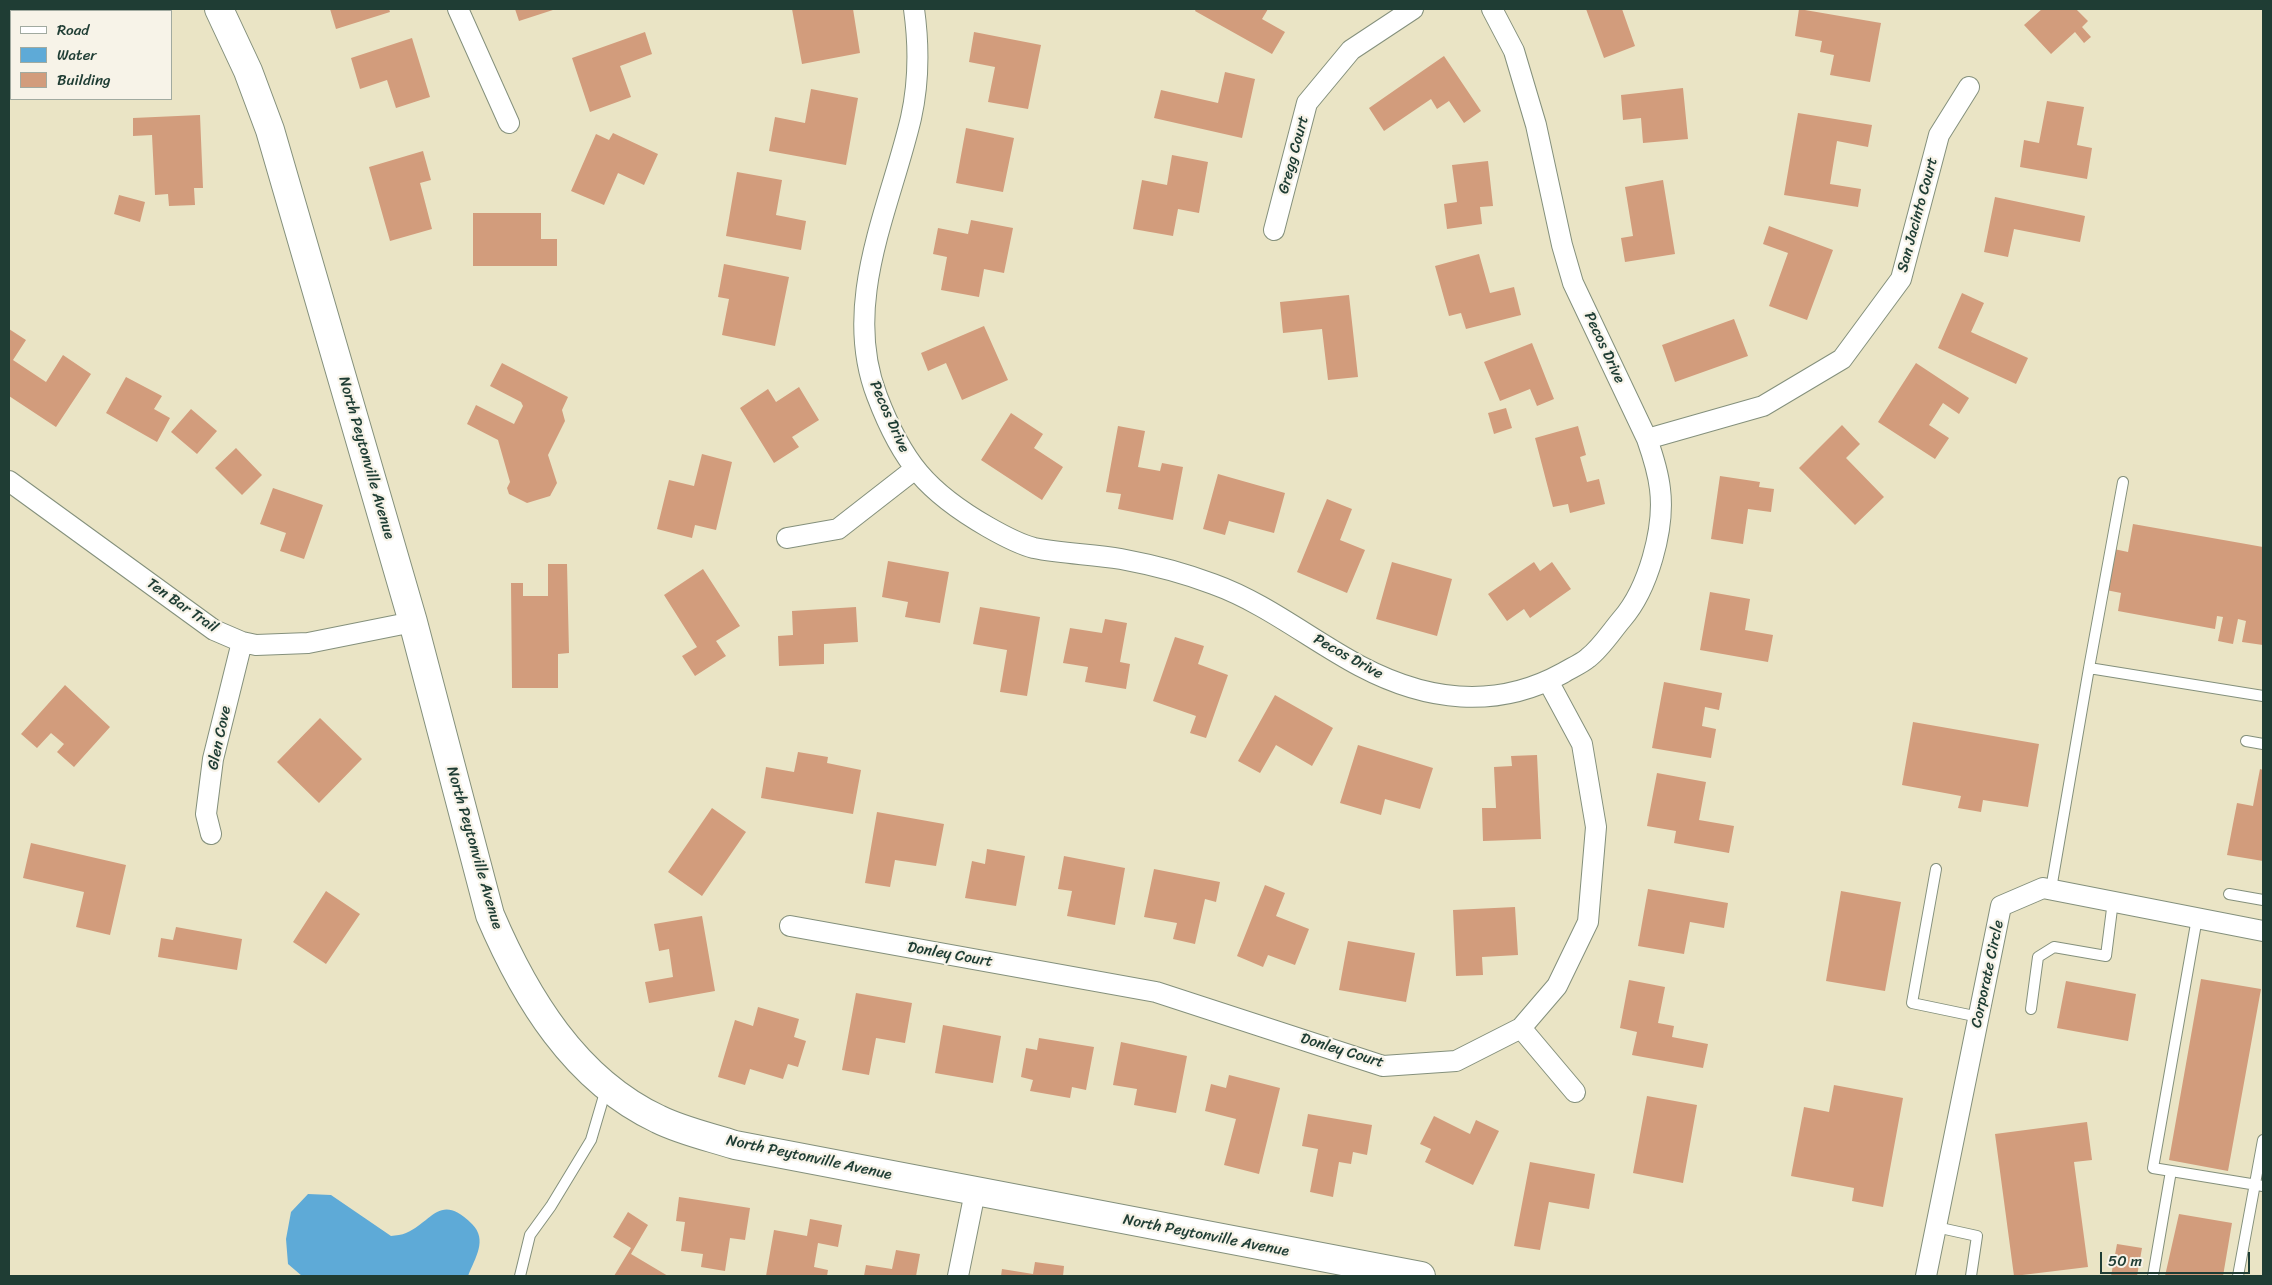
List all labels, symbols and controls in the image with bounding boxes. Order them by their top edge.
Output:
legend [10,10,172,100]
text: Road [57,17,89,43]
text: Water [57,42,97,68]
text: Building [57,67,111,93]
street label: Gregg Court [1275,114,1313,196]
street label: San Jacinto Court [1894,156,1942,274]
street label: Pecos Drive [1580,309,1628,387]
street label: North Peytonville Avenue [334,375,398,541]
street label: Pecos Drive [865,378,913,456]
street label: Ten Bar Trail [143,575,221,637]
street label: Pecos Drive [1310,631,1386,683]
street label: Glen Cove [204,704,236,772]
street label: North Peytonville Avenue [442,765,506,931]
street label: Corporate Circle [1968,919,2008,1029]
street label: Donley Court [906,939,994,971]
street label: Donley Court [1298,1030,1386,1072]
street label: North Peytonville Avenue [725,1132,893,1184]
street label: North Peytonville Avenue [1122,1211,1290,1261]
scale bar [2102,1242,2252,1274]
text: 50 m [2108,1248,2142,1274]

